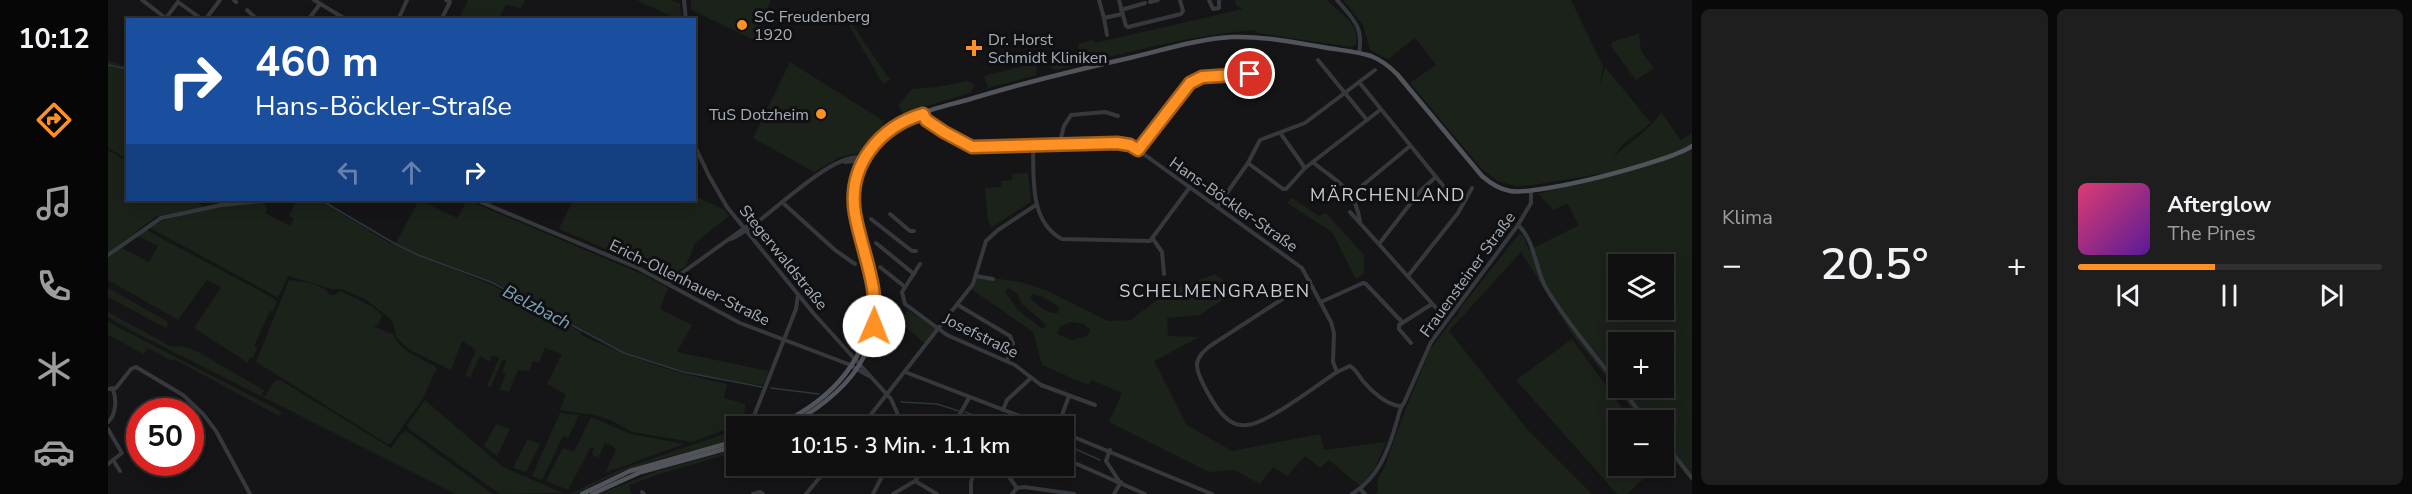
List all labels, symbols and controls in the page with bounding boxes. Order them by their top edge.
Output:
place label: SC Freudenberg 1920 [754,6,870,46]
marker: SC Freudenberg 1920 [735,18,749,32]
text: 10:12 [18,21,90,58]
place label: Dr. Horst Schmidt Kliniken [988,29,1107,69]
text: 460 m [255,34,379,91]
marker: Dr. Horst Schmidt Kliniken [965,39,983,57]
icon: right [156,42,234,120]
pin [1224,48,1275,99]
icon: arrive [1233,57,1266,90]
text: Hans-Böckler-Straße [255,88,512,125]
icon: directions [33,99,75,141]
place label: TuS Dotzheim [709,104,809,126]
marker: TuS Dotzheim [814,107,828,121]
street label: Hans-Böckler-Straße [1165,152,1302,257]
icon: left [332,156,365,189]
icon: ahead [395,156,428,189]
icon: right [458,156,491,189]
icon: music [33,182,75,224]
district label: MÄRCHENLAND [1310,183,1466,207]
text: Afterglow [2168,190,2271,220]
street label: Stegerwaldstraße [734,200,832,315]
text: Klima [1722,204,1773,231]
street label: Frauensteiner Straße [1415,207,1521,342]
text: The Pines [2168,220,2256,247]
street label: Erich-Ollenhauer-Straße [606,234,774,331]
text: 20.5° [1820,234,1929,295]
text: − [1722,243,1742,288]
text: + [2007,243,2026,288]
map controls [1608,254,1674,476]
button: layers [1608,254,1674,320]
icon: phone [33,265,75,307]
water label: Belzbach [499,279,575,335]
district label: SCHELMENGRABEN [1119,279,1311,303]
icon: previous [2112,279,2145,312]
icon: pause [2213,279,2246,312]
icon: next [2315,279,2348,312]
position arrow [842,294,906,358]
street label: Josefstraße [938,308,1022,364]
button: + [1608,332,1674,398]
icon: climate [33,348,75,390]
speed limit sign: 50 [126,398,204,476]
button: − [1608,410,1674,476]
icon: car [33,431,75,473]
text: 10:15 · 3 Min. · 1.1 km [790,431,1010,461]

